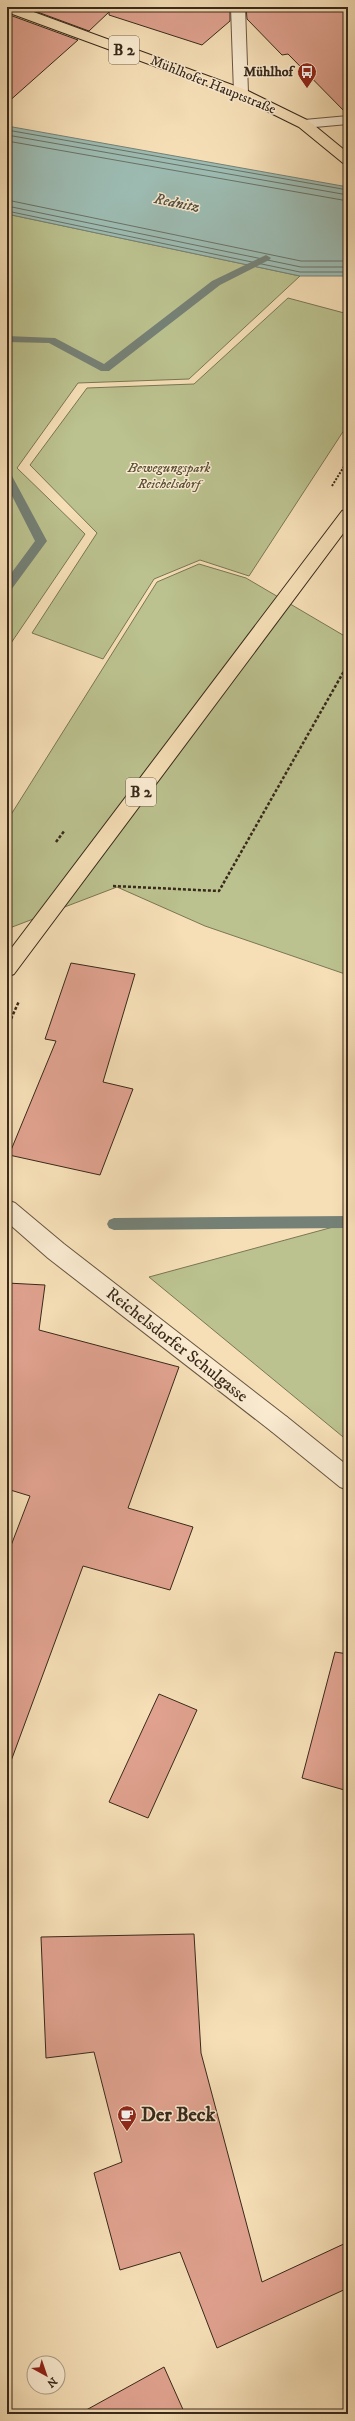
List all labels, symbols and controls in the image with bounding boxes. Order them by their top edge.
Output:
road number: B 2 [109,36,139,64]
street label: Mühlhofer Hauptstraße [148,52,279,119]
bus stop icon: Mühlhof [296,61,318,89]
place label: Mühlhof [244,63,296,81]
water label: Rednitz [152,189,201,217]
park label: Bewegungspark Reichelsdorf [127,459,210,493]
road number: B 2 [126,778,156,806]
street label: Reichelsdorfer Schulgasse [102,1283,252,1407]
place label: Der Beck [141,2103,216,2128]
cafe icon: Der Beck [116,2104,138,2132]
north arrow [26,2355,66,2395]
text: N [44,2374,60,2390]

